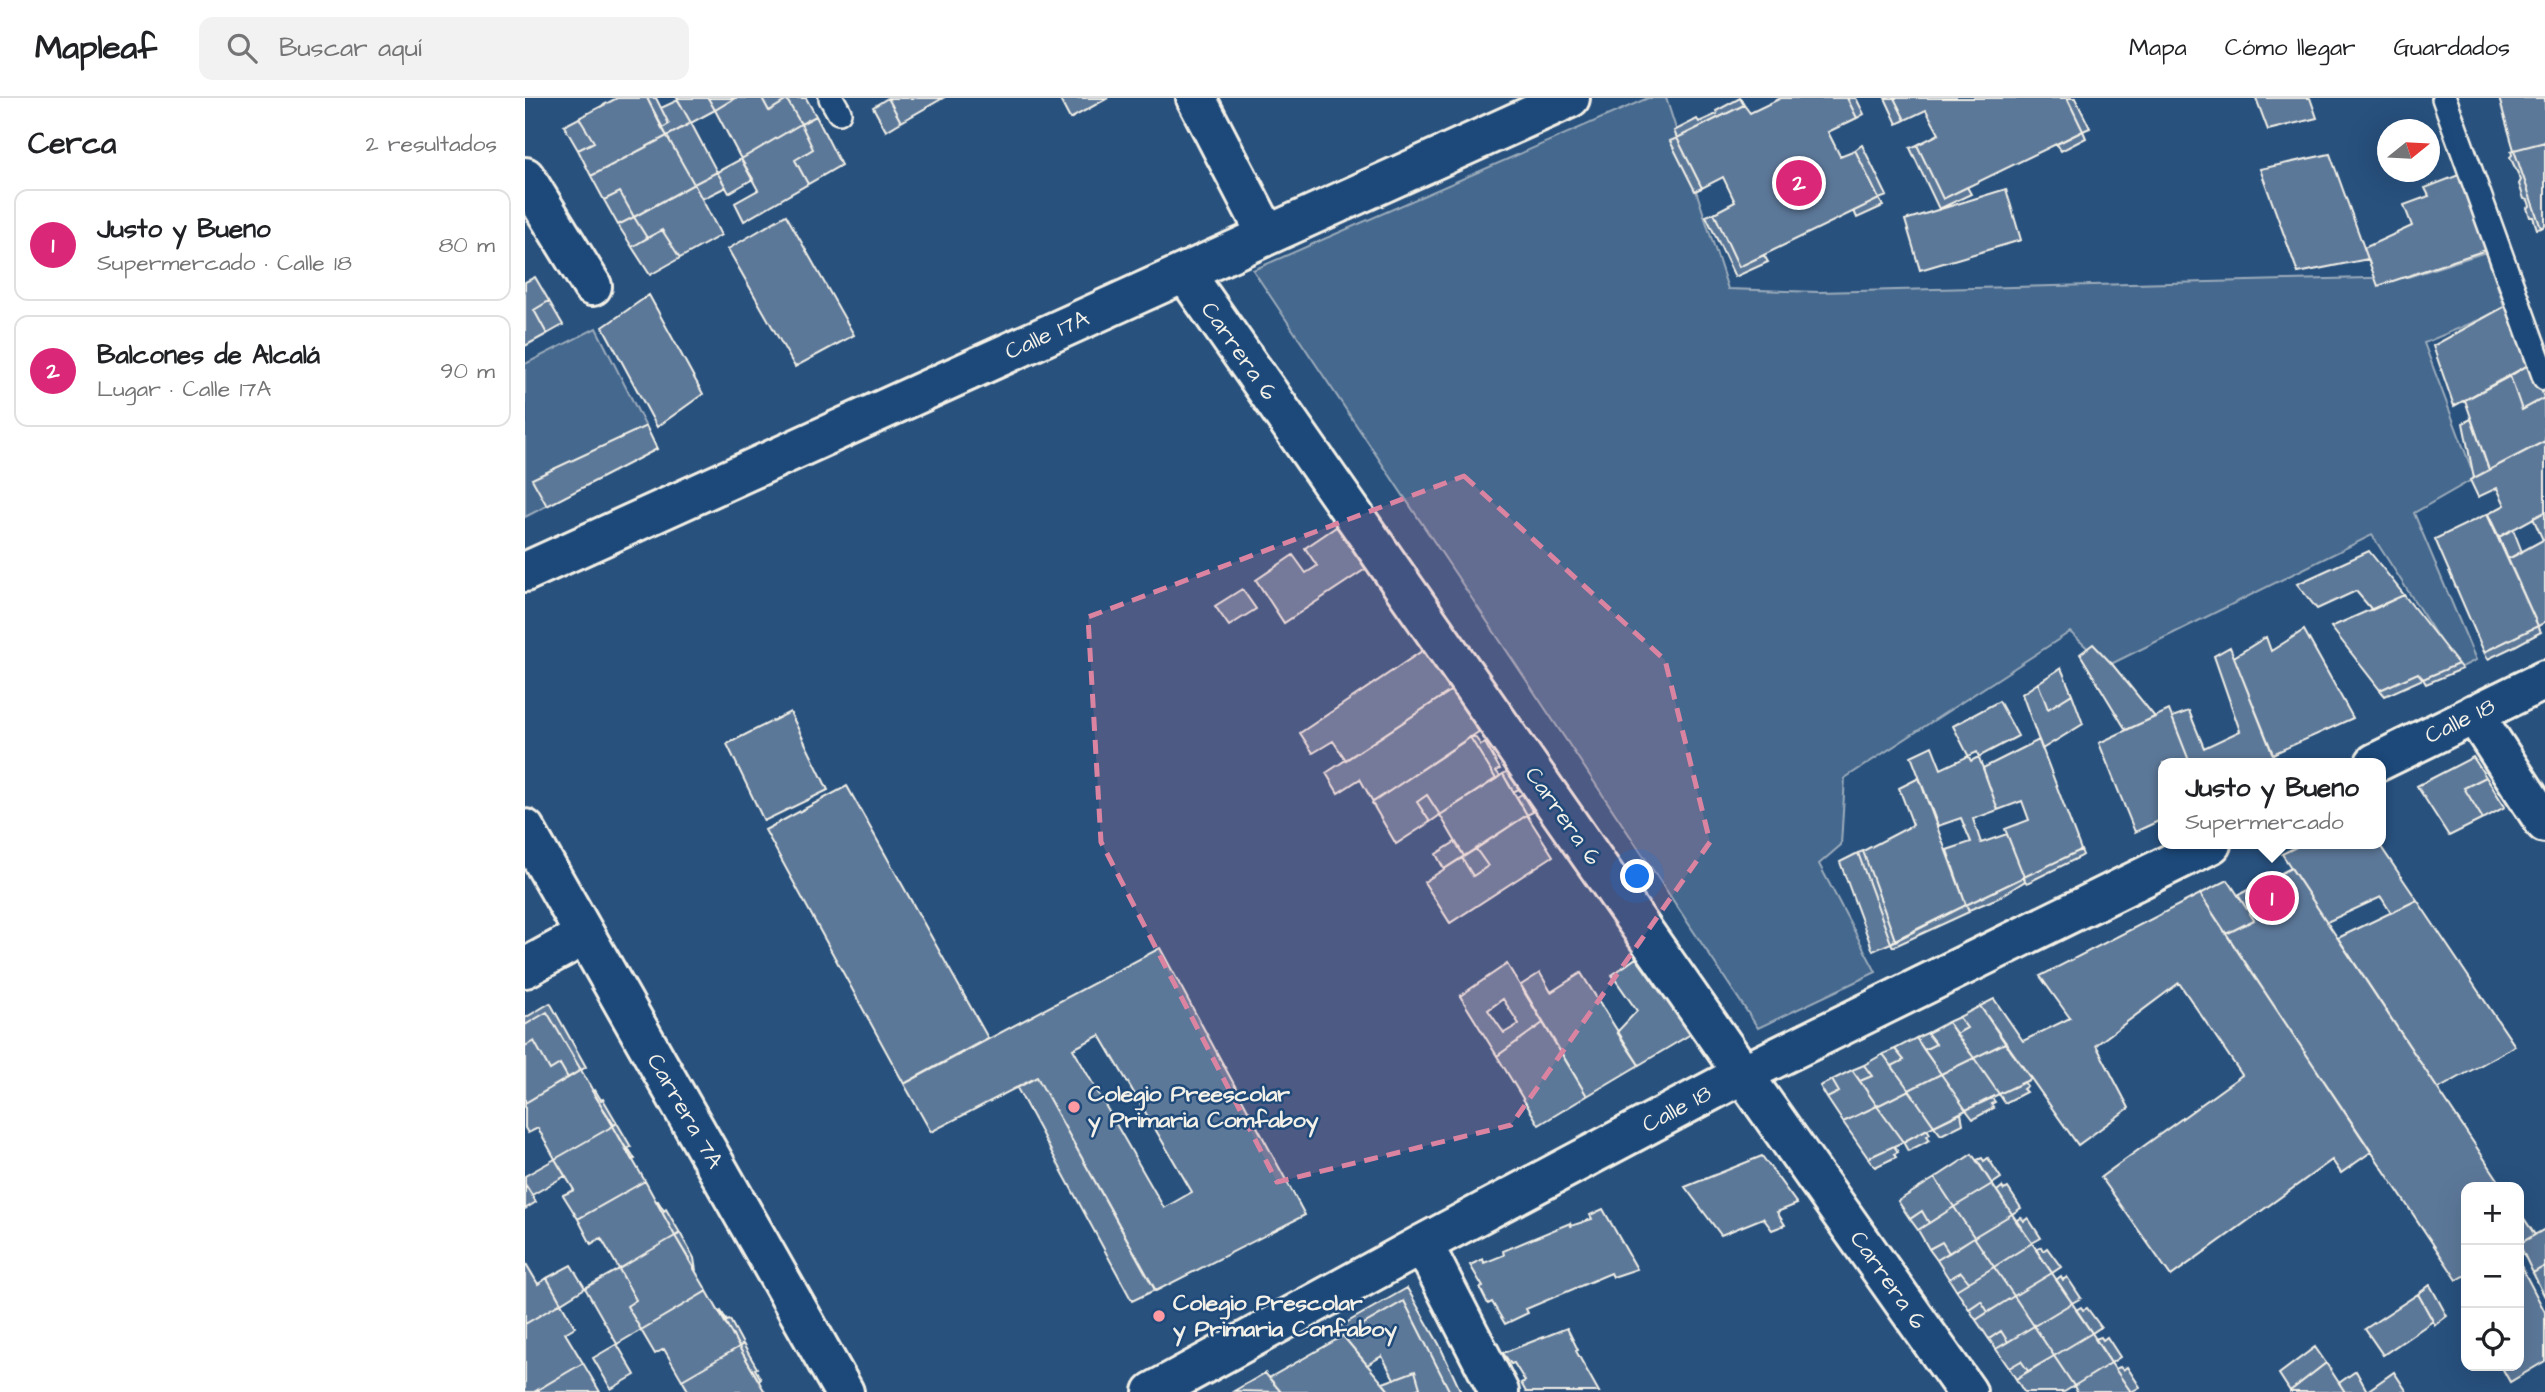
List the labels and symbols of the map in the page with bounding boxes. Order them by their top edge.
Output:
north arrow [2377,119,2440,182]
pin: 2 [1776,157,1822,209]
street label: Carrera 6 [1193,295,1285,407]
street label: Calle 17A [1000,302,1094,368]
street label: Calle 18 [2419,690,2501,752]
street label: Carrera 6 [1517,760,1609,872]
your location [1620,859,1654,893]
pin: 1 [2249,872,2295,924]
street label: Carrera 7A [639,1047,731,1175]
street label: Calle 18 [1636,1077,1718,1141]
place label: Colegio Preescolar y Primaria Comfaboy [1088,1078,1319,1138]
marker: Colegio Preescolar y Primaria Comfaboy [1066,1099,1082,1115]
street label: Carrera 6 [1842,1224,1934,1336]
place label: Colegio Prescolar y Primaria Confaboy [1173,1287,1397,1347]
marker: Colegio Prescolar y Primaria Confaboy [1151,1308,1167,1324]

